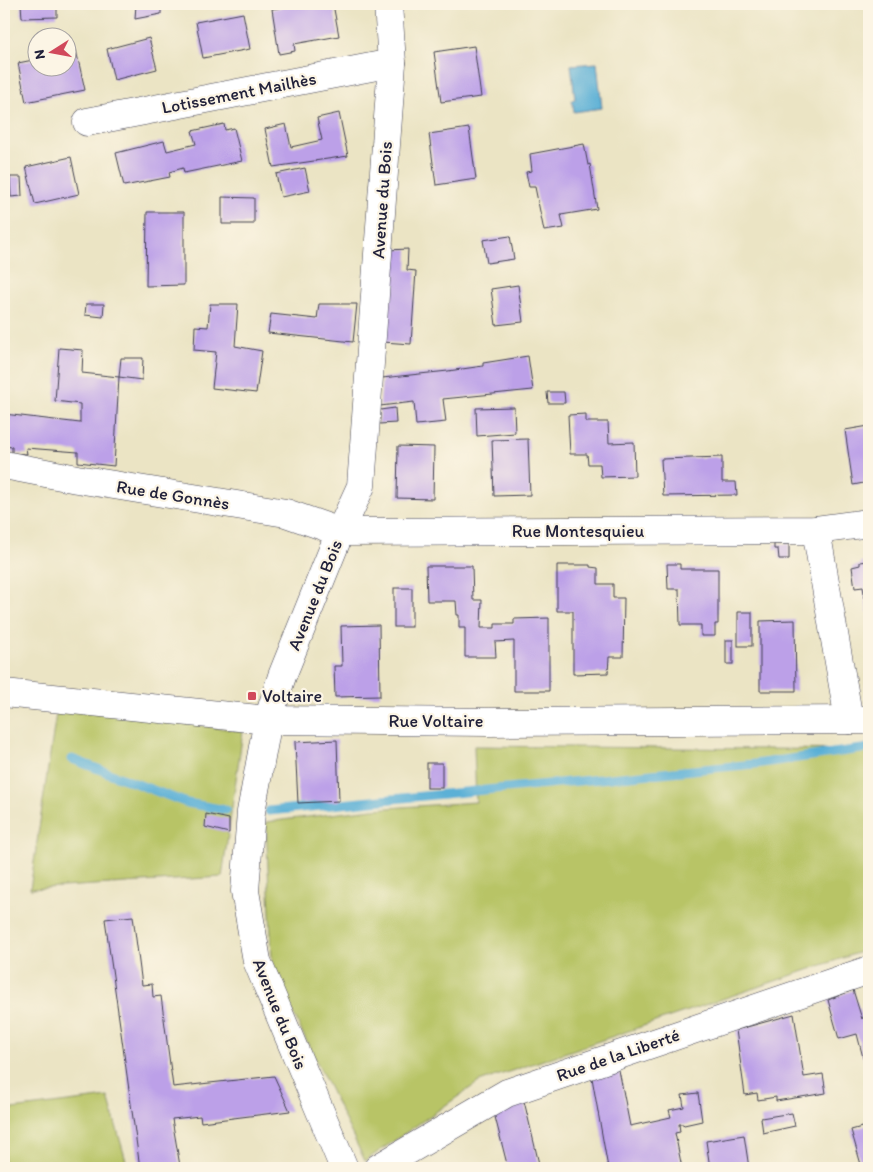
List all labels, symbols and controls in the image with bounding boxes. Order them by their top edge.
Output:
north arrow [28,28,78,78]
text: N [30,48,49,61]
street label: Lotissement Mailhès [160,67,318,119]
street label: Avenue du Bois [367,141,397,259]
street label: Rue de Gonnès [115,475,231,515]
street label: Rue Montesquieu [512,520,645,542]
street label: Avenue du Bois [283,536,347,654]
place label: Voltaire [262,685,322,707]
marker: Voltaire [246,690,258,702]
street label: Rue Voltaire [389,710,483,732]
street label: Avenue du Bois [248,955,312,1073]
street label: Rue de la Liberté [553,1024,683,1086]

